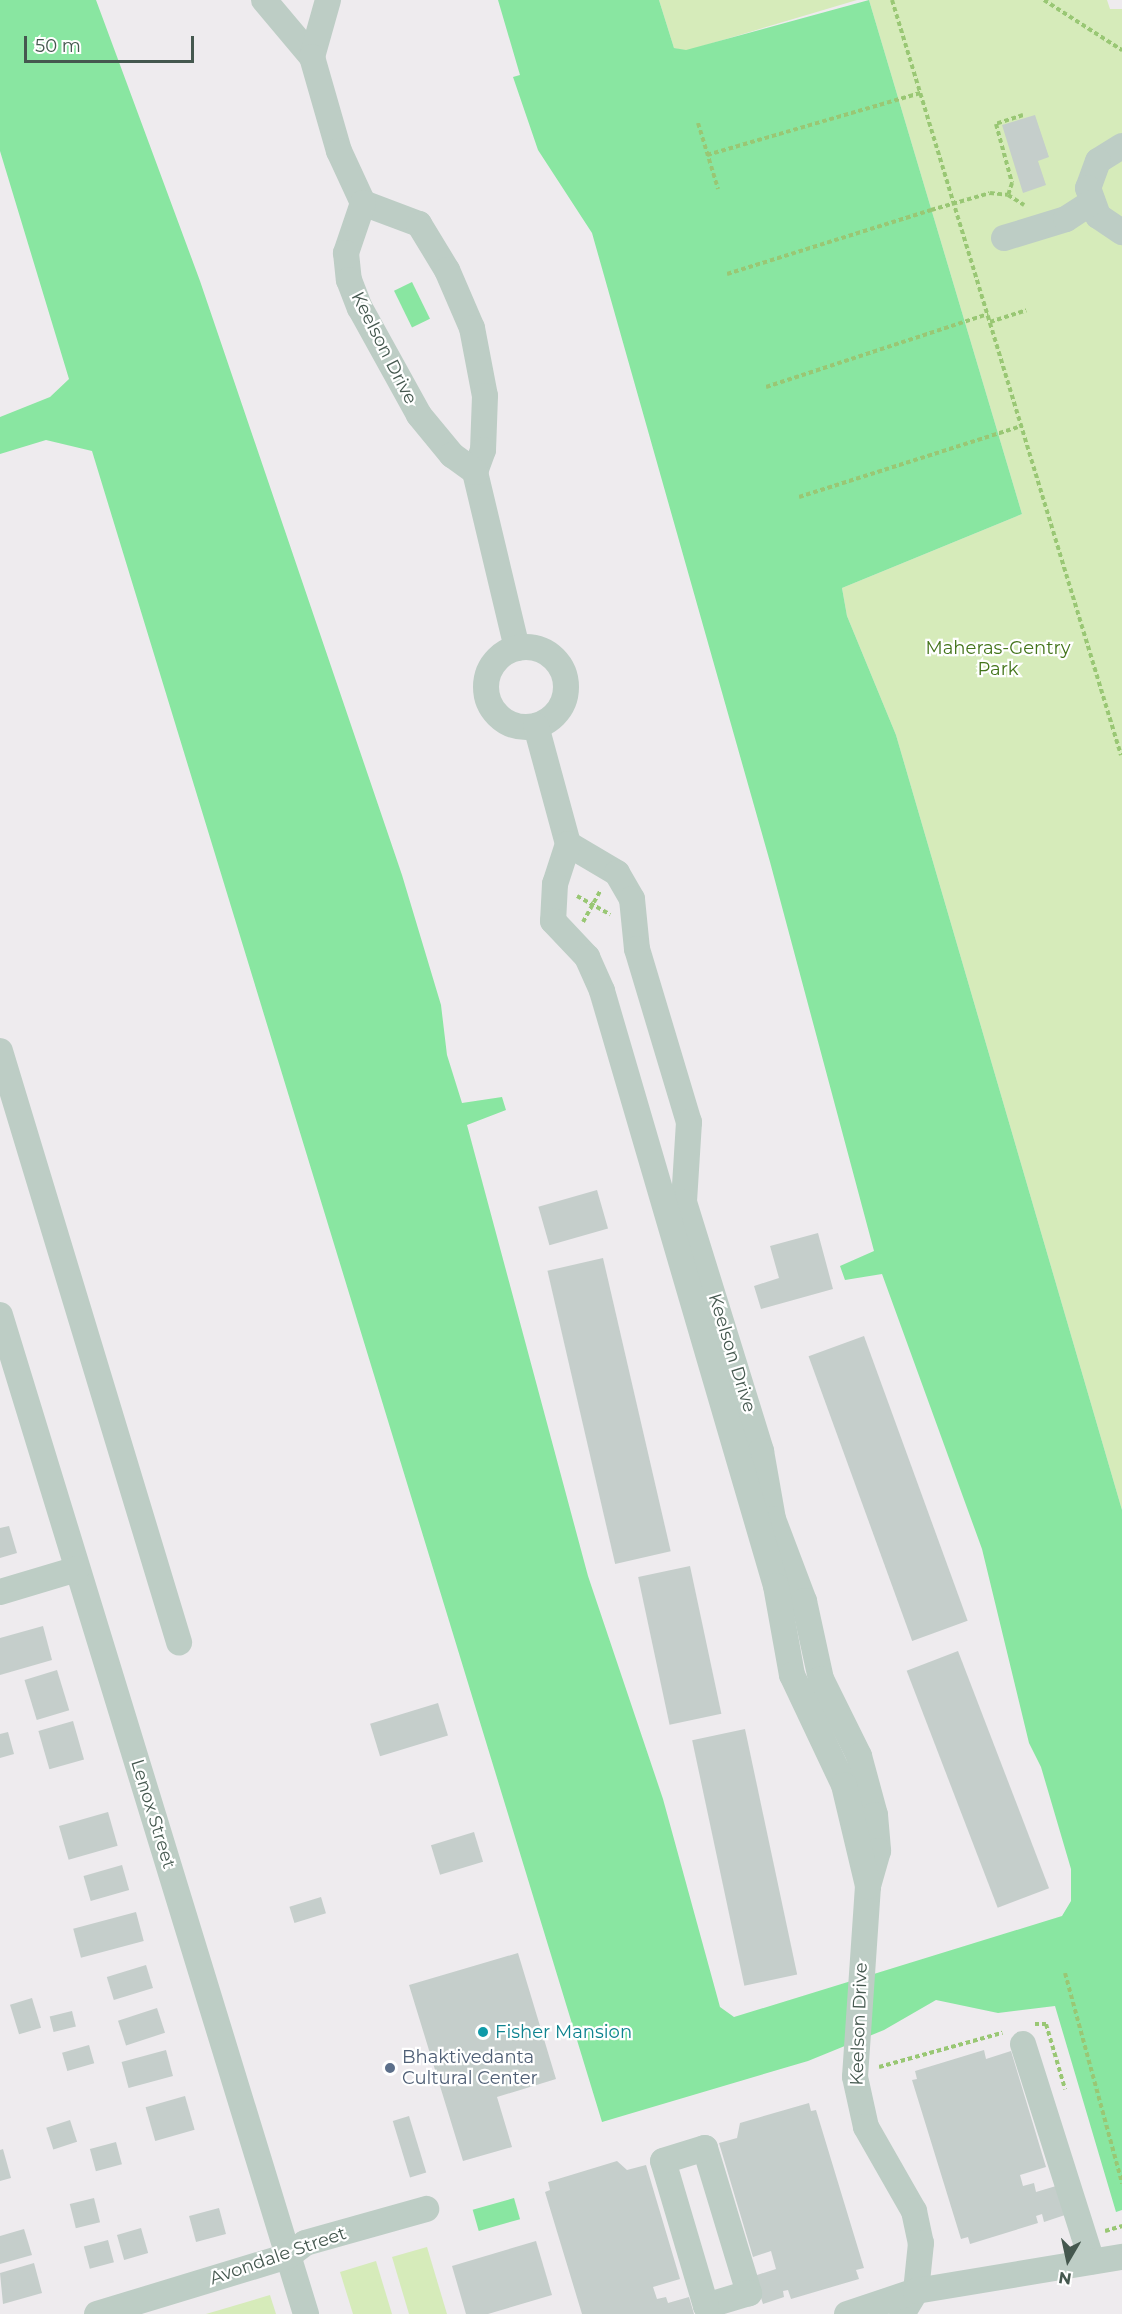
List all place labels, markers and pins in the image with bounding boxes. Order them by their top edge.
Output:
place label: Fisher Mansion [495,2021,632,2043]
marker: Fisher Mansion [476,2025,490,2039]
place label: Bhaktivedanta Cultural Center [402,2047,538,2090]
marker: Bhaktivedanta Cultural Center [383,2061,397,2075]

